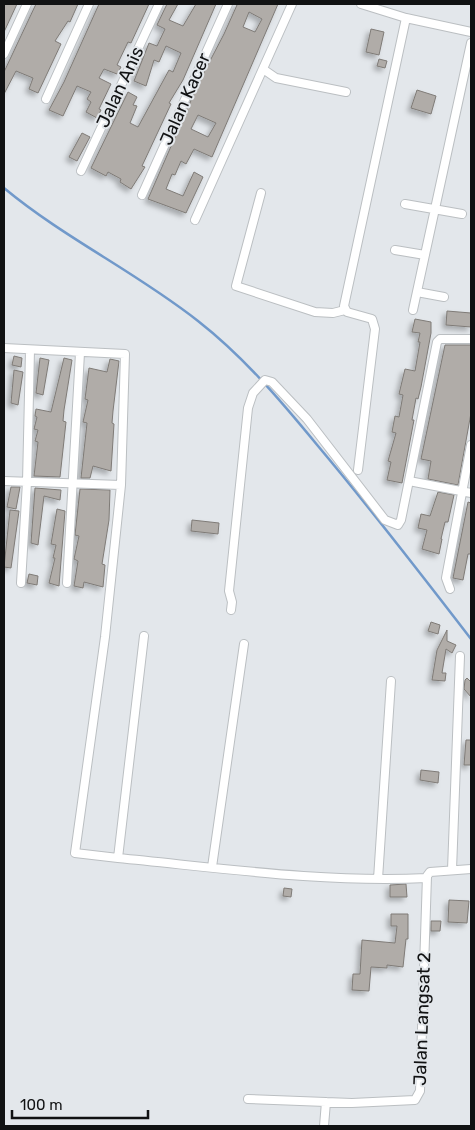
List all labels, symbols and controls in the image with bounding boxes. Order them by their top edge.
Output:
street label: Jalan Anis [92,43,148,131]
street label: Jalan Kacer [155,49,215,148]
street label: Jalan Langsat 2 [409,952,435,1086]
scale bar [12,1088,149,1120]
text: 100 m [20,1096,62,1114]

